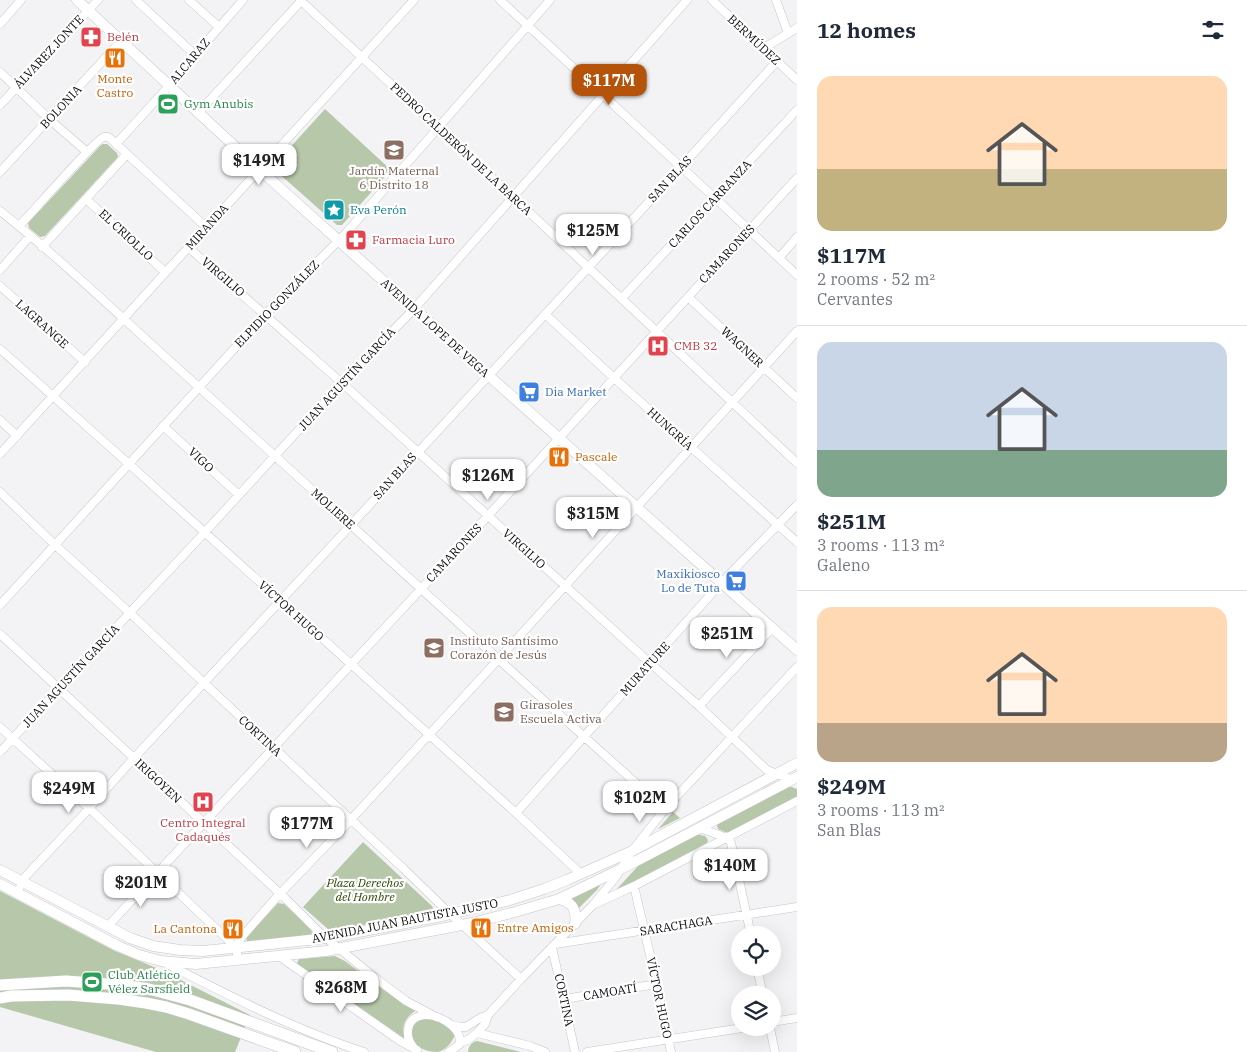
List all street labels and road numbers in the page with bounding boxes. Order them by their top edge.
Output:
street label: BERMÚDEZ [725,11,784,68]
street label: ÁLVAREZ JONTE [11,12,87,92]
street label: ALCARAZ [166,35,213,87]
street label: PEDRO CALDERÓN DE LA BARCA [388,79,536,219]
street label: BOLONIA [37,81,85,131]
street label: SAN BLAS [644,152,695,205]
street label: CARLOS CARRANZA [665,156,755,251]
street label: MIRANDA [182,200,232,253]
street label: EL CRIOLLO [96,206,157,264]
street label: CAMARONES [696,221,758,286]
street label: VIRGILIO [199,254,248,300]
street label: ELPIDIO GONZÁLEZ [231,257,322,350]
street label: AVENIDA LOPE DE VEGA [378,275,493,381]
street label: LAGRANGE [13,296,72,351]
street label: JUAN AGUSTÍN GARCÍA [295,323,399,433]
street label: WAGNER [718,323,767,370]
street label: HUNGRÍA [644,404,697,454]
street label: VIGO [185,444,217,475]
street label: SAN BLAS [370,449,420,502]
street label: MOLIERE [308,485,358,532]
street label: CAMARONES [423,520,485,585]
street label: VIRGILIO [500,525,549,572]
street label: VÍCTOR HUGO [256,577,327,644]
street label: JUAN AGUSTÍN GARCÍA [19,620,123,730]
street label: MURATURE [616,639,673,699]
street label: CORTINA [236,712,286,760]
street label: IRIGOYEN [132,755,185,806]
street label: AVENIDA JUAN BAUTISTA JUSTO [310,895,499,946]
street label: SARACHAGA [639,912,714,939]
street label: VÍCTOR HUGO [644,956,675,1040]
street label: CORTINA [552,972,578,1028]
street label: CAMOATÍ [582,980,638,1003]

